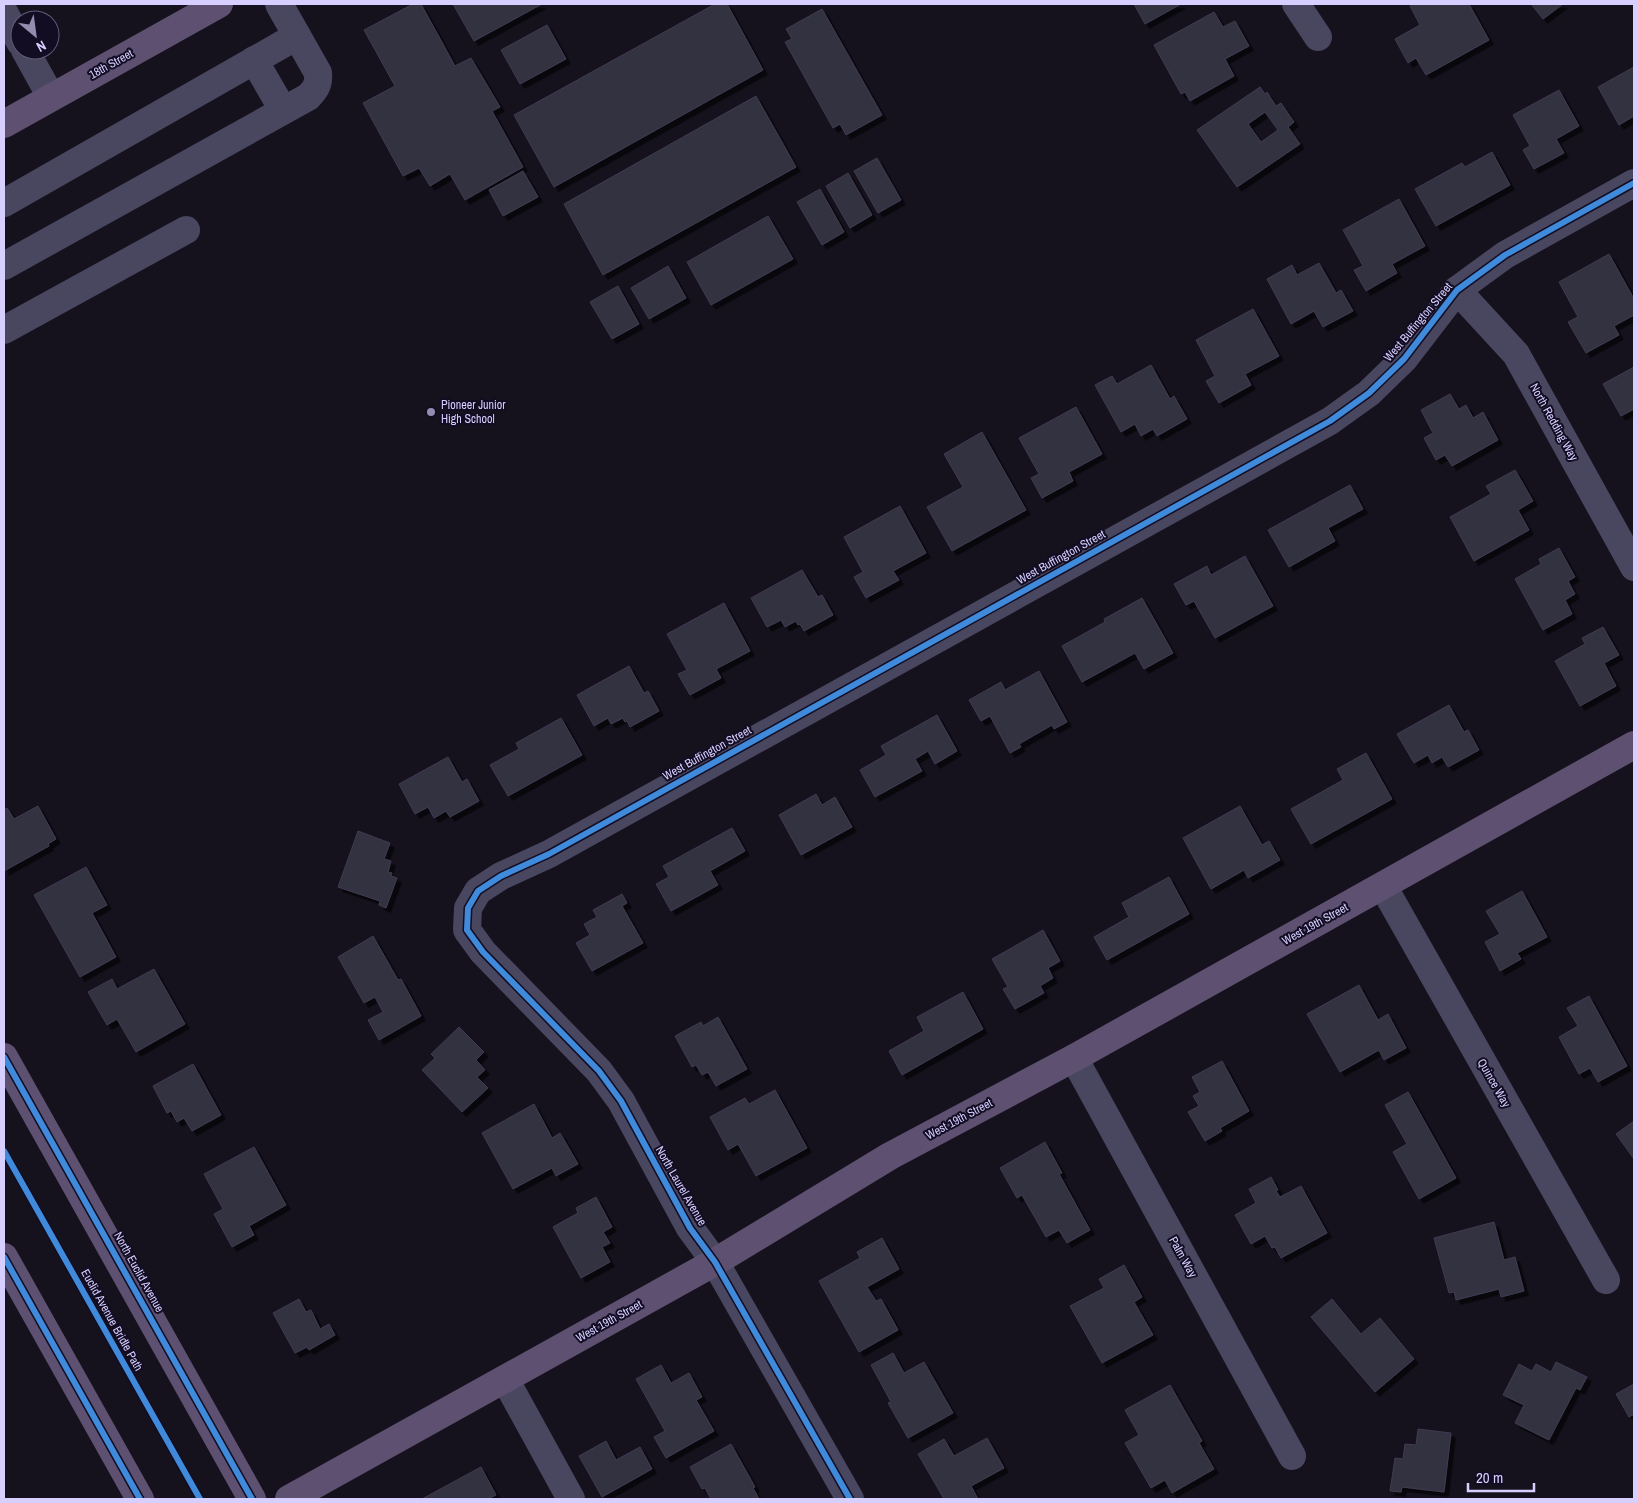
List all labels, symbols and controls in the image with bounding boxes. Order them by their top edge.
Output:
north arrow [10,10,60,60]
text: N [33,36,49,56]
street label: 18th Street [86,45,136,83]
street label: West Buffington Street [1380,279,1456,365]
street label: North Redding Way [1526,380,1582,464]
place label: Pioneer Junior High School [441,397,506,427]
marker: Pioneer Junior High School [425,406,437,418]
street label: West Buffington Street [1014,526,1108,588]
street label: West Buffington Street [660,722,754,784]
street label: West 19th Street [1279,899,1351,949]
street label: Quince Way [1474,1056,1514,1110]
street label: West 19th Street [923,1095,995,1143]
street label: North Laurel Avenue [652,1143,710,1229]
street label: North Euclid Avenue [110,1229,168,1315]
street label: Palm Way [1165,1234,1201,1280]
street label: Euclid Avenue Bridle Path [77,1266,147,1374]
street label: West 19th Street [573,1296,645,1346]
scale bar [1468,1460,1534,1492]
text: 20 m [1476,1467,1503,1488]

